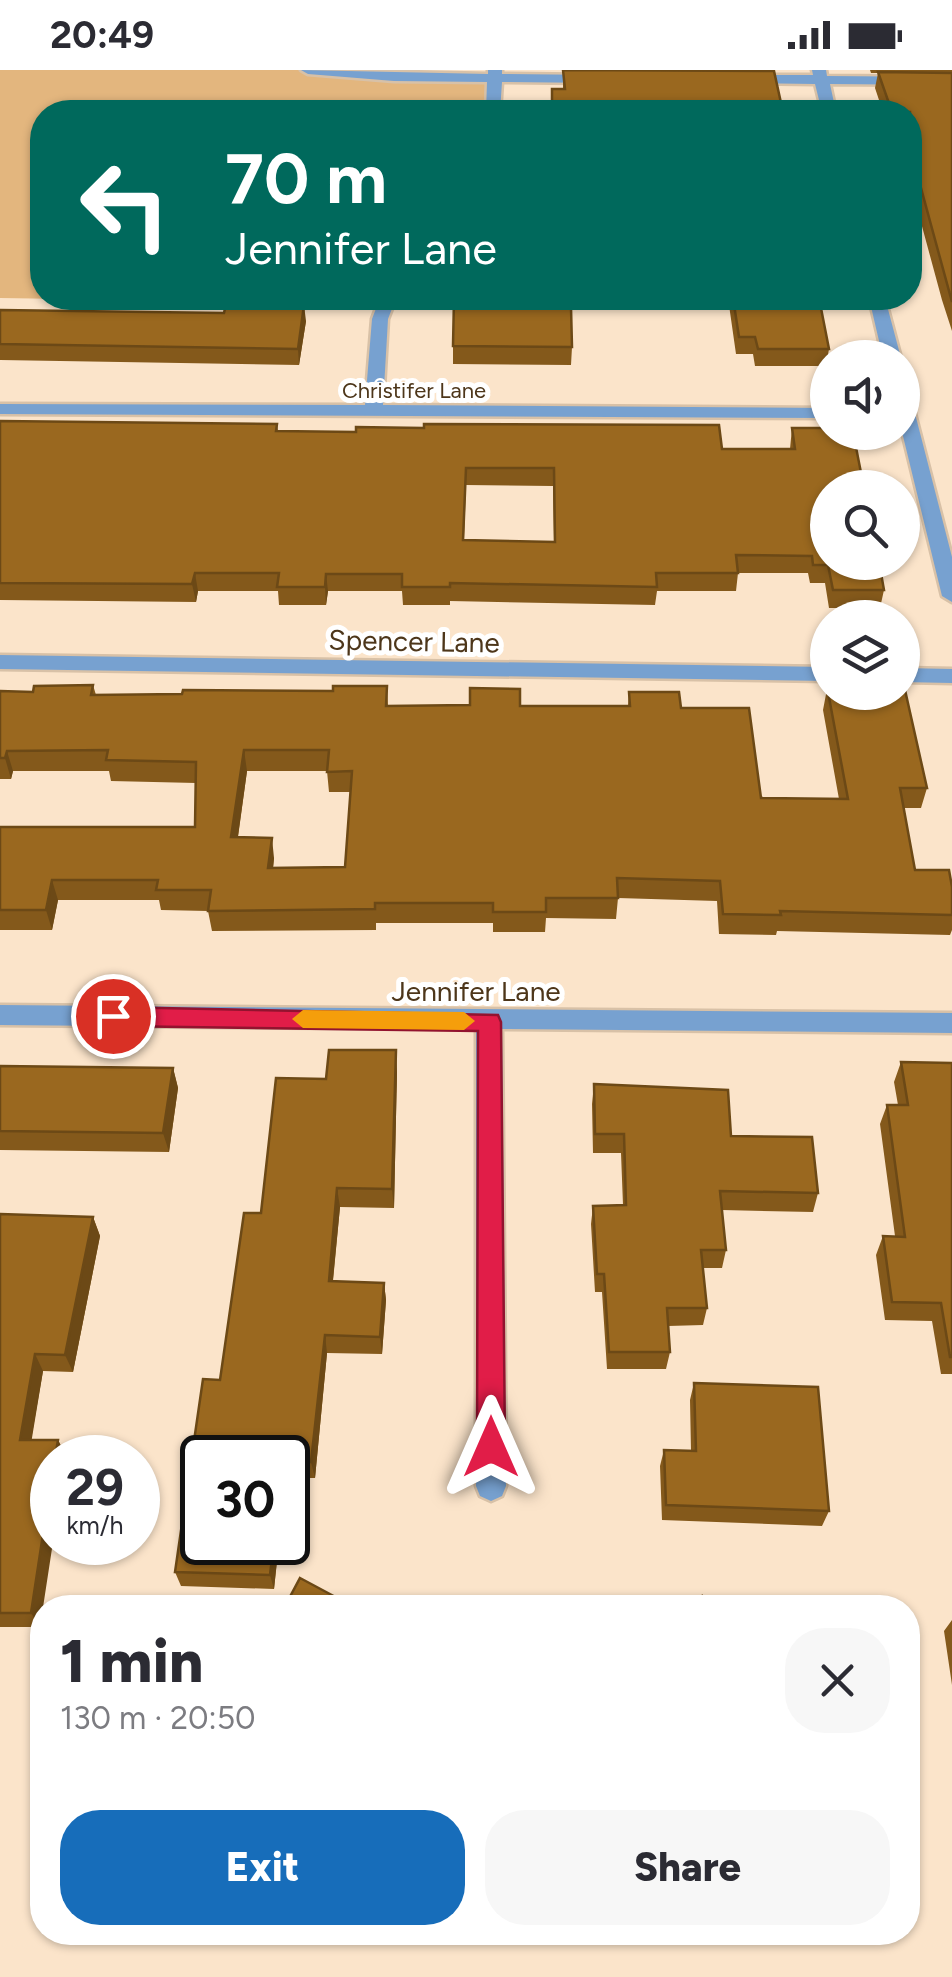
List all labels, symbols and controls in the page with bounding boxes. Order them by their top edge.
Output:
text: 20:49 [50,12,154,58]
text: 70 m [225,136,387,221]
icon: left [60,140,190,270]
text: Jennifer Lane [225,221,497,275]
map controls [810,340,920,710]
button: sound [810,340,920,450]
street label: Christifer Lane [342,377,486,404]
button: search [810,470,920,580]
button: layers [810,600,920,710]
street label: Spencer Lane [328,623,500,659]
pin [71,974,156,1059]
street label: Jennifer Lane [391,974,561,1008]
icon: arrive [86,989,141,1044]
position arrow [439,1395,543,1499]
speed limit sign: 30 [180,1435,310,1565]
text: 29 [66,1457,124,1518]
text: km/h [66,1510,124,1540]
text: 1 min [60,1625,203,1697]
button: close [785,1628,890,1733]
text: 130 m · 20:50 [60,1699,256,1737]
button: Exit [60,1810,465,1925]
button: Share [485,1810,890,1925]

